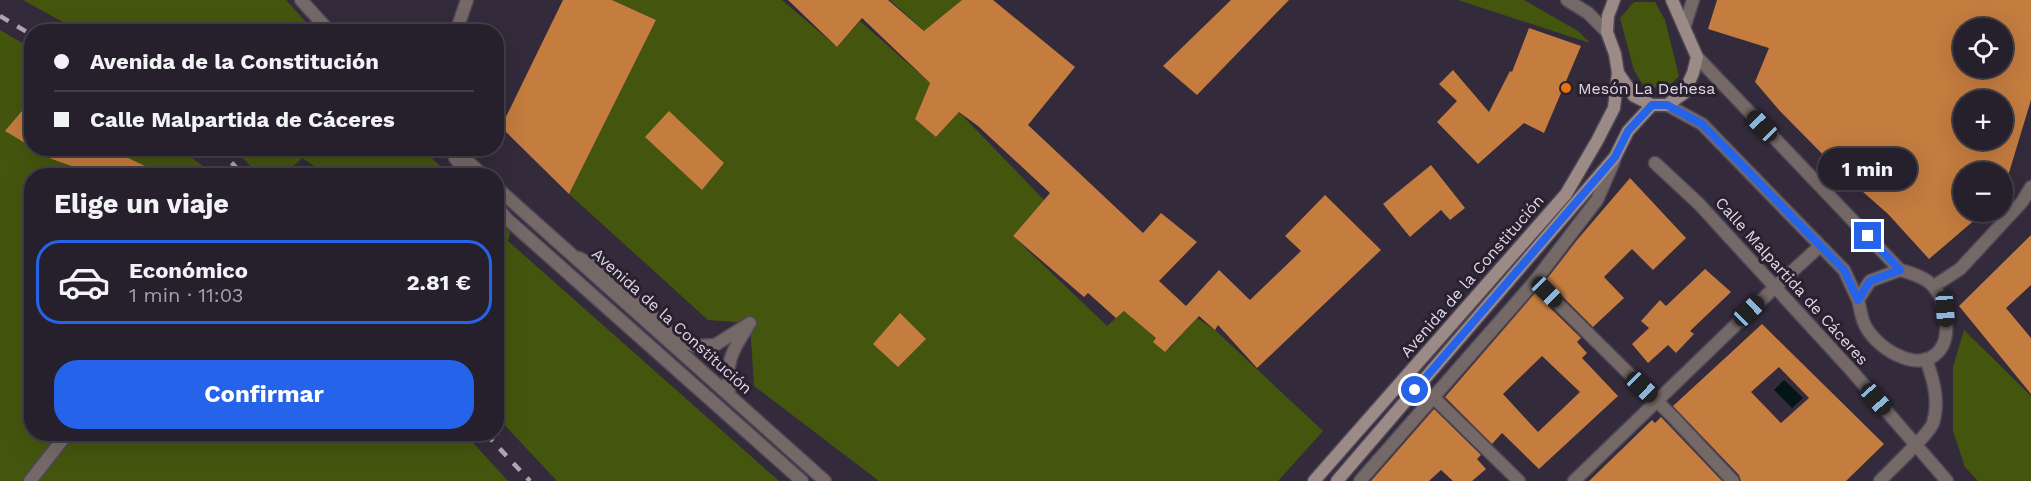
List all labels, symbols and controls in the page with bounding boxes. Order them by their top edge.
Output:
map controls [1953,18,2013,222]
button: locate [1953,18,2013,78]
text: Avenida de la Constitución [90,49,379,74]
place label: Mesón La Dehesa [1578,79,1715,98]
marker: Mesón La Dehesa [1559,81,1573,95]
button: + [1953,90,2013,150]
text: Calle Malpartida de Cáceres [90,107,395,132]
car [1743,107,1781,145]
callout: 1 min [1818,149,1918,191]
text: 1 min [1842,157,1893,181]
button: − [1953,162,2013,222]
text: Elige un viaje [54,188,229,220]
street label: Avenida de la Constitución [1396,191,1548,361]
street label: Calle Malpartida de Cáceres [1712,193,1872,369]
route end [1854,222,1881,249]
street label: Avenida de la Constitución [588,244,756,398]
icon: car [57,255,111,309]
text: Económico [129,258,248,283]
text: 2.81 € [406,270,471,295]
car [1528,273,1566,311]
text: 1 min · 11:03 [129,283,243,307]
car [1935,290,1955,328]
car [1730,292,1768,330]
button: Confirmar [54,360,474,429]
car [1623,368,1661,406]
route start [1401,376,1428,403]
car [1857,380,1895,418]

